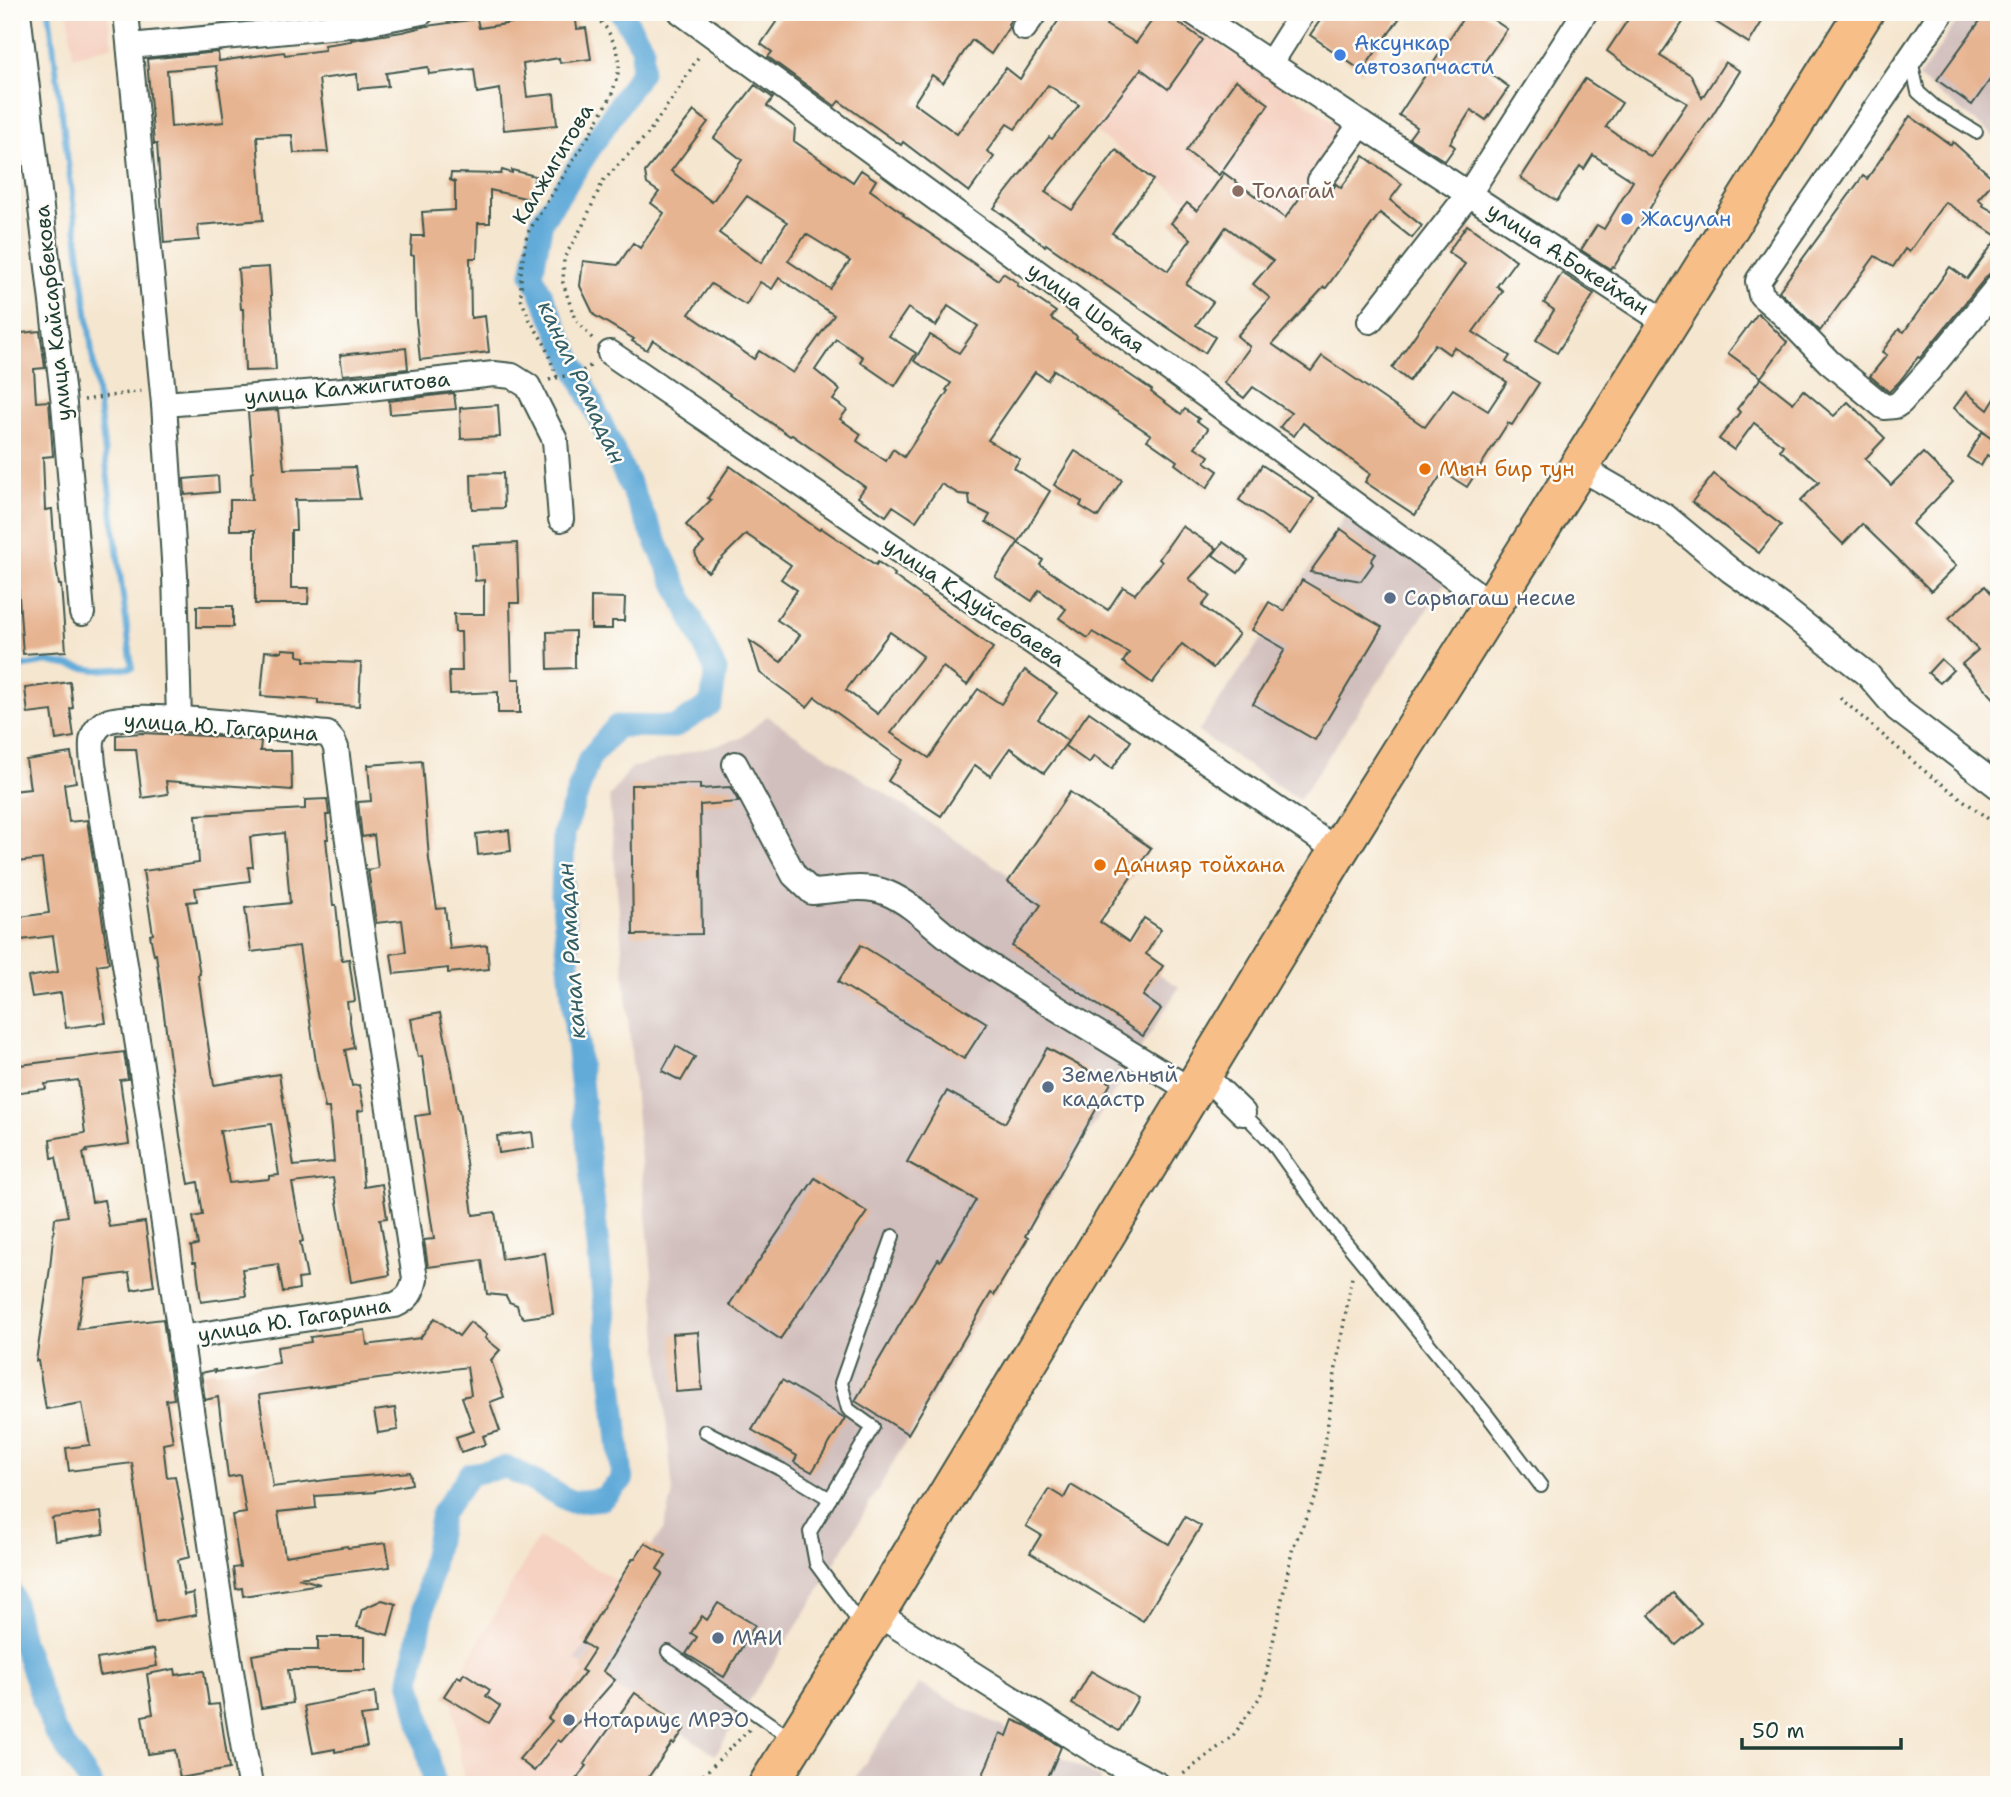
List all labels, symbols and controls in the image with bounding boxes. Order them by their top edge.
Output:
place label: Аксункар автозапчасти [1354,29,1495,81]
marker: Аксункар автозапчасти [1332,47,1348,63]
street label: Калжигитова [506,98,600,230]
place label: Толагай [1252,177,1335,205]
marker: Толагай [1230,183,1246,199]
street label: улица А.Бокейхан [1482,196,1654,322]
street label: улица Кайсарбекова [28,204,78,422]
place label: Жасулан [1641,205,1731,233]
marker: Жасулан [1619,211,1635,227]
street label: улица Шокая [1022,256,1150,360]
water label: канал Рамадан [531,296,633,468]
street label: улица Калжигитова [243,365,451,411]
place label: Мын бир тун [1439,455,1575,483]
marker: Мын бир тун [1417,461,1433,477]
street label: улица К.Дуйсебаева [878,531,1070,673]
place label: Сарыагаш несие [1404,584,1576,612]
marker: Сарыагаш несие [1382,590,1398,606]
street label: улица Ю. Гагарина [123,706,319,748]
place label: Данияр тойхана [1114,851,1285,879]
marker: Данияр тойхана [1092,857,1108,873]
water label: канал Рамадан [550,862,592,1040]
place label: Земельный кадастр [1062,1061,1178,1113]
marker: Земельный кадастр [1040,1079,1056,1095]
street label: улица Ю. Гагарина [196,1291,392,1349]
place label: МАИ [732,1624,783,1652]
marker: МАИ [710,1630,726,1646]
place label: Нотариус МРЭО [583,1706,749,1734]
scale bar [1742,1706,1901,1750]
marker: Нотариус МРЭО [561,1712,577,1728]
text: 50 m [1752,1717,1805,1745]

